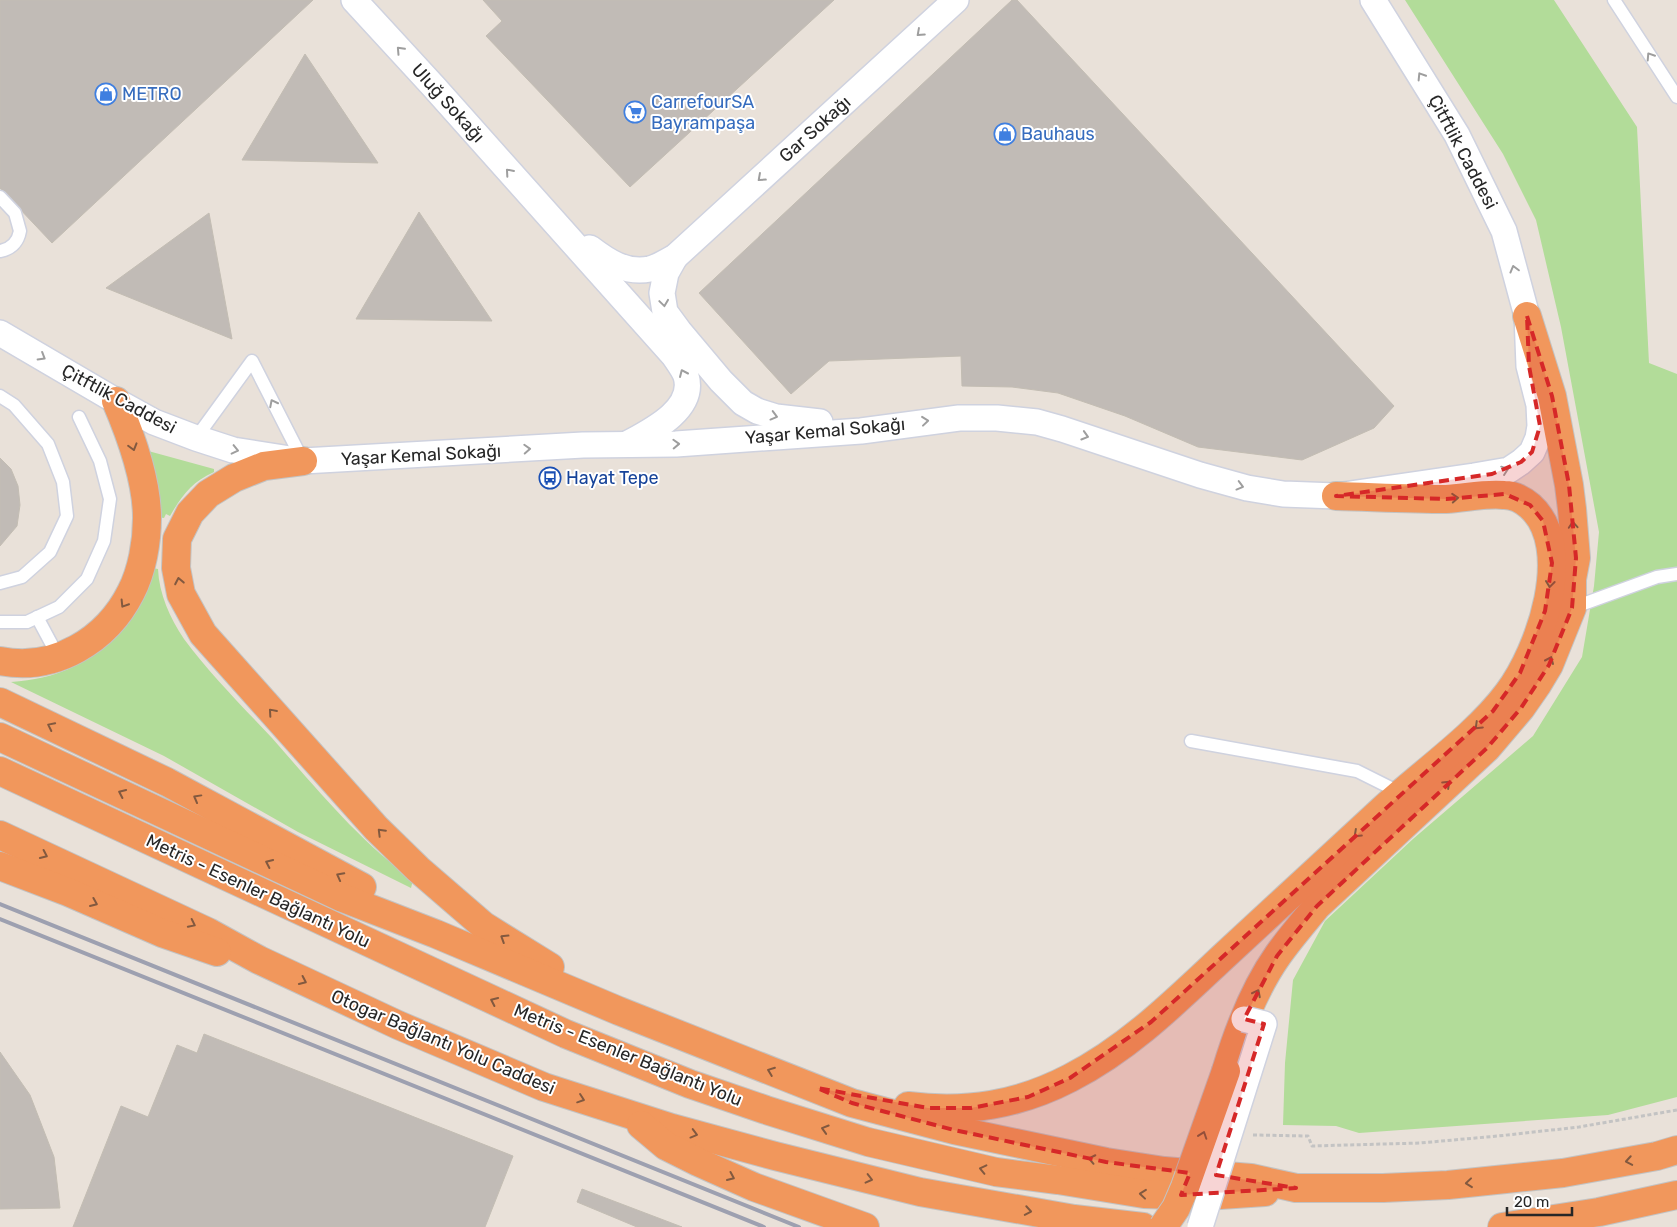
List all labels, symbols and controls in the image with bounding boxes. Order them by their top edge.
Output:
one-way arrow [916,27,925,36]
one-way arrow [397,47,406,56]
one-way arrow [1647,52,1657,61]
street label: Uluğ Sokağı [407,59,489,147]
one-way arrow [1417,73,1427,82]
shop icon: METRO [94,82,118,106]
place label: METRO [122,83,182,105]
place label: CarrefourSA Bayrampaşa [651,91,755,134]
street label: Gar Sokağı [775,91,855,167]
street label: Çitftlik Caddesi [1424,91,1502,213]
supermarket icon: CarrefourSA Bayrampaşa [623,100,647,124]
shop icon: Bauhaus [993,122,1017,146]
place label: Bauhaus [1021,123,1095,145]
one-way arrow [505,168,514,177]
one-way arrow [758,172,767,181]
one-way arrow [1510,265,1520,273]
one-way arrow [658,300,669,308]
one-way arrow [37,351,46,361]
street label: Çitftlik Caddesi [58,360,180,438]
one-way arrow [679,369,690,378]
one-way arrow [269,399,279,408]
one-way arrow [770,410,778,421]
street label: Yaşar Kemal Sokağı [744,413,906,449]
one-way arrow [921,416,929,427]
one-way arrow [1080,430,1089,440]
one-way arrow [672,439,680,449]
street label: Yaşar Kemal Sokağı [340,440,502,470]
one-way arrow [127,442,137,450]
one-way arrow [523,443,531,454]
one-way arrow [231,444,239,454]
one-way arrow [1500,465,1509,475]
bus stop icon: Hayat Tepe [538,466,562,490]
place label: Hayat Tepe [566,467,659,489]
one-way arrow [1235,480,1244,491]
one-way arrow [1451,493,1459,504]
one-way arrow [1568,520,1579,528]
one-way arrow [174,577,184,586]
one-way arrow [1545,580,1556,588]
one-way arrow [121,598,131,607]
one-way arrow [1544,656,1555,665]
one-way arrow [269,708,278,717]
one-way arrow [1475,720,1484,729]
one-way arrow [47,722,56,732]
one-way arrow [1442,781,1451,790]
one-way arrow [118,790,127,800]
one-way arrow [193,794,202,804]
one-way arrow [1353,828,1362,837]
street label: Metris - Esenler Bağlantı Yolu [143,829,373,953]
one-way arrow [378,829,387,838]
one-way arrow [39,849,48,860]
one-way arrow [265,859,274,869]
one-way arrow [336,872,345,882]
one-way arrow [89,897,98,908]
one-way arrow [186,917,195,927]
one-way arrow [500,935,509,944]
one-way arrow [298,974,307,985]
street label: Otogar Bağlantı Yolu Caddesi [328,985,558,1099]
one-way arrow [1250,989,1261,998]
one-way arrow [490,997,499,1007]
street label: Metris - Esenler Bağlantı Yolu [511,999,745,1111]
one-way arrow [767,1067,776,1077]
one-way arrow [576,1093,585,1103]
one-way arrow [822,1124,830,1134]
one-way arrow [690,1129,698,1139]
one-way arrow [1197,1131,1207,1140]
one-way arrow [1088,1154,1097,1165]
one-way arrow [1625,1155,1634,1165]
one-way arrow [978,1164,987,1175]
one-way arrow [726,1170,735,1181]
one-way arrow [864,1173,873,1184]
one-way arrow [1464,1177,1472,1188]
scale bar [1507,1184,1572,1216]
one-way arrow [1139,1189,1147,1200]
text: 20 m [1514,1193,1549,1211]
one-way arrow [1023,1206,1032,1216]

